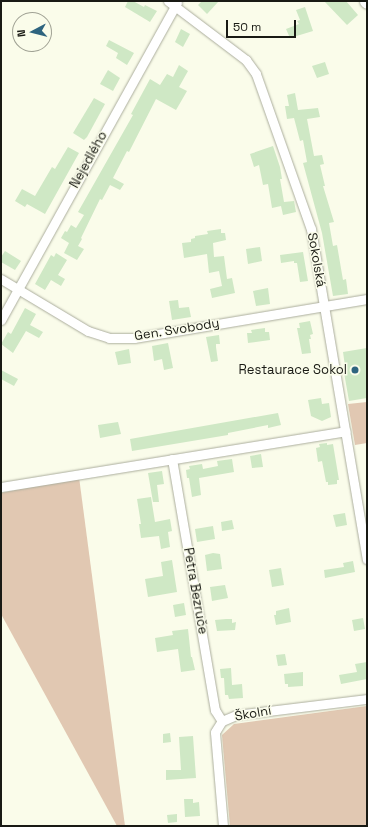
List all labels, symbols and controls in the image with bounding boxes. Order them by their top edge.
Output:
north arrow [12,12,52,52]
scale bar [228,12,298,38]
text: 50 m [233,19,261,35]
text: N [14,29,28,38]
street label: Nejedlého [67,129,111,191]
street label: Sokolská [304,232,328,288]
street label: Gen. Svobody [133,316,221,344]
place label: Restaurace Sokol [239,362,347,378]
marker: Restaurace Sokol [350,365,360,375]
street label: Petra Bezruče [180,546,210,636]
street label: Školní [233,703,273,725]

